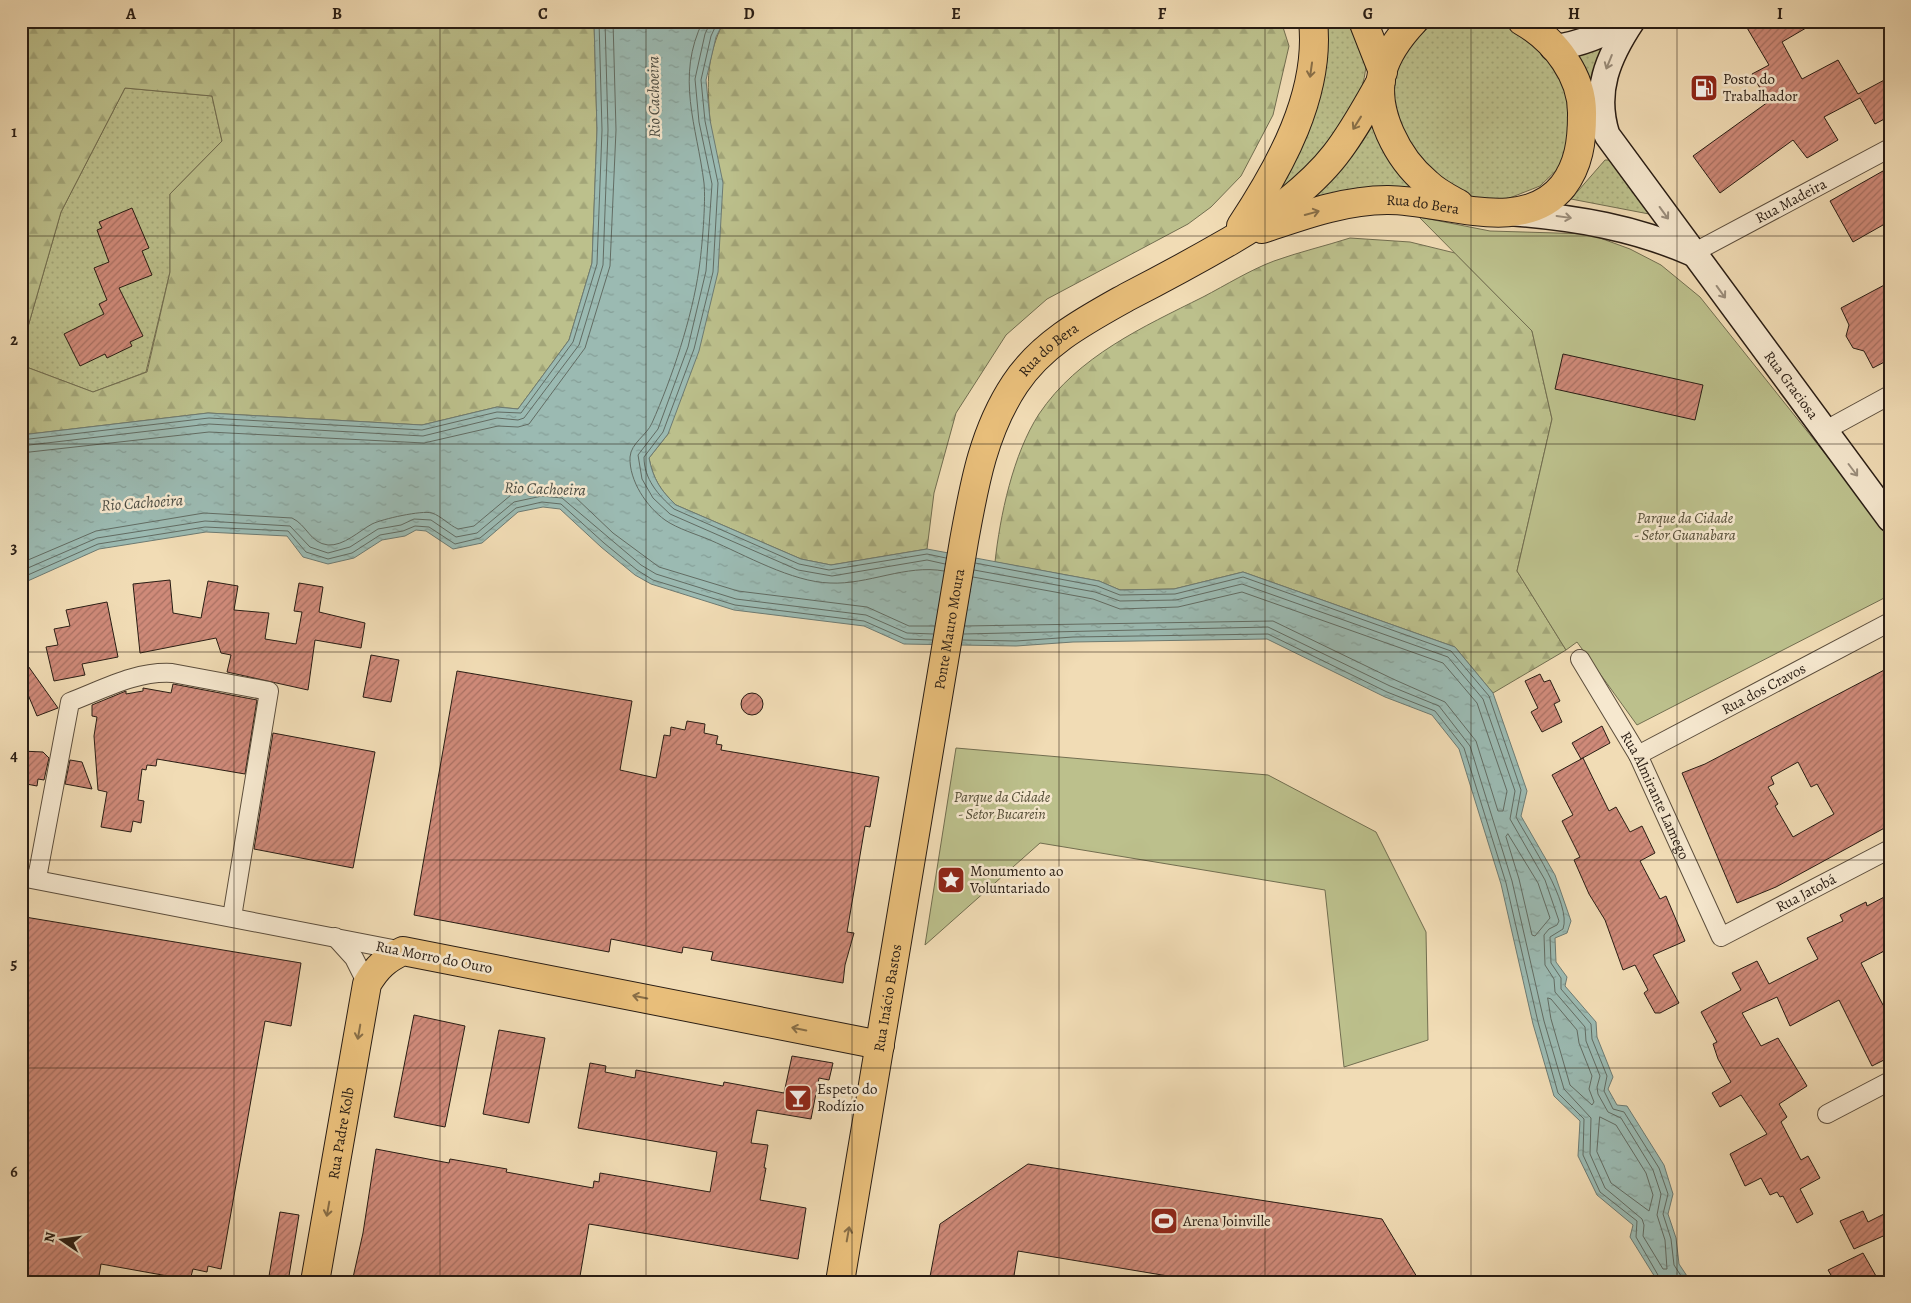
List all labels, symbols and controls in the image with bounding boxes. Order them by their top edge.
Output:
text: A [125,3,137,25]
text: B [332,3,342,25]
text: C [538,3,548,25]
text: D [743,3,755,25]
text: E [951,3,961,25]
text: F [1158,3,1167,25]
text: G [1363,3,1373,25]
text: H [1568,3,1580,25]
text: I [1777,3,1783,25]
one-way arrow [1603,54,1613,69]
water label: Rio Cachoeira [642,55,666,138]
one-way arrow [1306,61,1316,77]
place label: Posto do Trabalhador [1723,69,1798,106]
fuel station icon: Posto do Trabalhador [1689,73,1719,103]
one-way arrow [1351,116,1362,130]
text: 1 [11,121,17,143]
street label: Rua Madeira [1752,174,1830,228]
street label: Rua do Bera [1386,190,1461,219]
one-way arrow [1658,206,1669,219]
one-way arrow [1303,208,1319,218]
one-way arrow [1555,212,1571,222]
one-way arrow [1716,285,1727,298]
street label: Rua do Bera [1014,318,1082,381]
text: 2 [10,329,18,351]
street label: Rua Graciosa [1759,347,1823,423]
one-way arrow [1848,463,1859,476]
water label: Rio Cachoeira [504,477,587,501]
water label: Rio Cachoeira [100,489,184,517]
park label: Parque da Cidade - Setor Guanabara [1634,508,1736,545]
text: 3 [11,537,18,559]
street label: Ponte Mauro Moura [929,567,969,691]
street label: Rua dos Cravos [1718,658,1809,719]
street label: Rua Almirante Lamego [1616,727,1694,863]
text: 4 [10,745,18,767]
park label: Parque da Cidade - Setor Bucarein [954,787,1051,824]
place label: Monumento ao Voluntariado [969,861,1063,898]
place icon: Monumento ao Voluntariado [936,865,966,895]
street label: Rua Jatobá [1772,869,1840,917]
street label: Rua Morro do Ouro [374,936,494,978]
street label: Rua Inácio Bastos [869,943,906,1053]
text: 5 [11,953,18,975]
one-way arrow [632,992,648,1002]
one-way arrow [353,1023,363,1039]
one-way arrow [792,1024,808,1033]
place label: Espeto do Rodízio [817,1079,877,1116]
bar icon: Espeto do Rodízio [783,1083,813,1113]
street label: Rua Padre Kolb [323,1085,359,1181]
text: 6 [10,1161,18,1183]
one-way arrow [322,1201,332,1217]
sports icon: Arena Joinville [1149,1206,1179,1236]
place label: Arena Joinville [1182,1211,1271,1231]
north arrow [38,1216,88,1266]
one-way arrow [843,1226,853,1242]
text: N [39,1230,60,1244]

